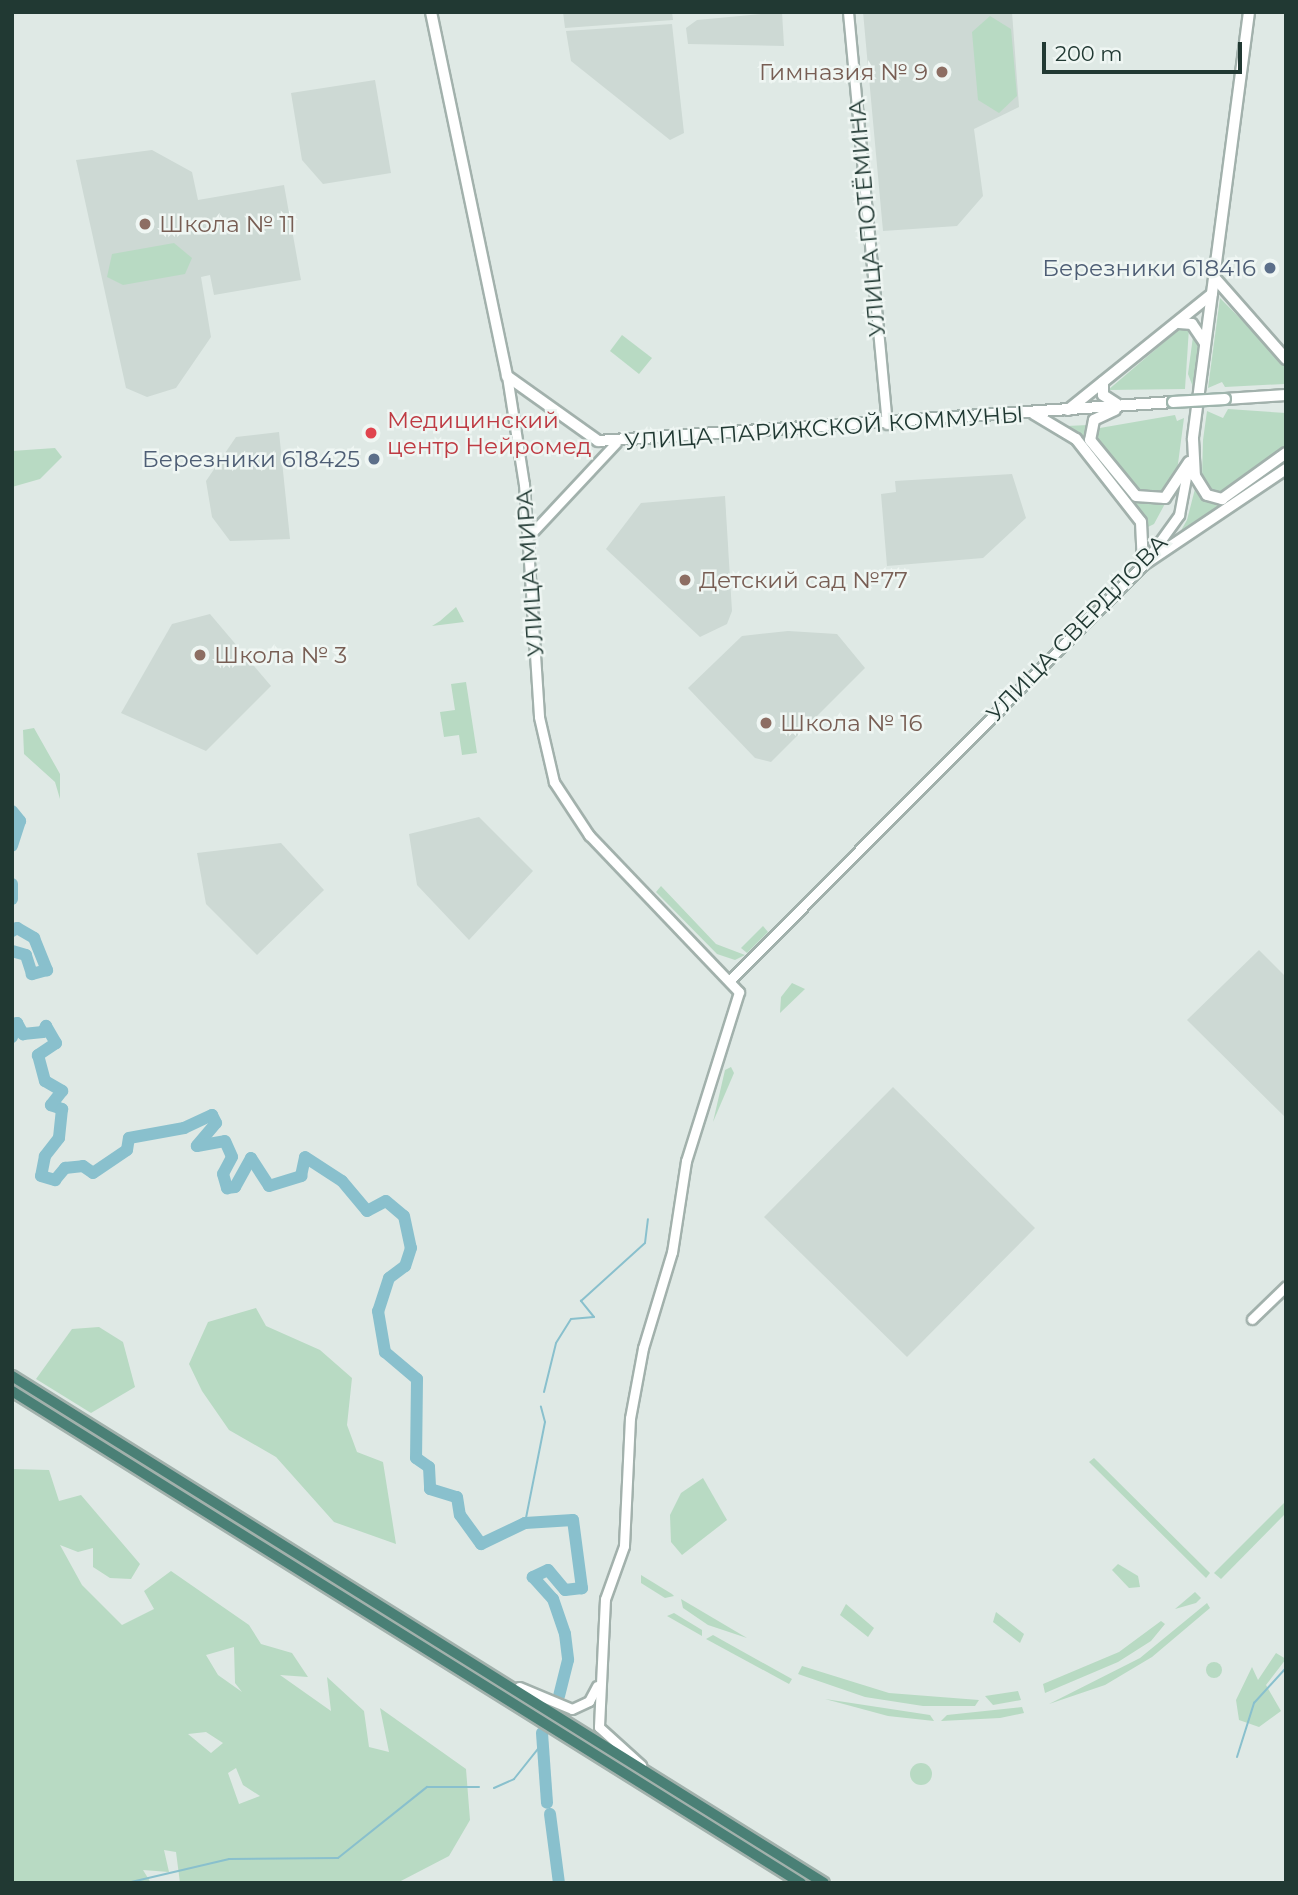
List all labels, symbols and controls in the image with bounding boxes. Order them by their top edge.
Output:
scale bar [1046,28,1246,72]
text: 200 m [1055,41,1122,66]
place label: Гимназия № 9 [759,58,928,86]
marker: Гимназия № 9 [934,64,950,80]
street label: УЛИЦА ПОТЁМИНА [843,98,891,338]
place label: Школа № 11 [159,210,296,238]
marker: Школа № 11 [137,216,153,232]
place label: Березники 618416 [1042,254,1256,282]
marker: Березники 618416 [1262,260,1278,276]
street label: УЛИЦА ПАРИЖСКОЙ КОММУНЫ [624,400,1024,456]
place label: Медицинский центр Нейромед [387,406,592,460]
marker: Медицинский центр Нейромед [361,423,381,443]
place label: Березники 618425 [142,445,360,473]
marker: Березники 618425 [366,451,382,467]
street label: УЛИЦА МИРА [510,488,550,658]
street label: УЛИЦА СВЕРДЛОВА [981,529,1173,727]
place label: Детский сад №77 [699,566,908,594]
marker: Детский сад №77 [677,572,693,588]
place label: Школа № 3 [214,641,347,669]
marker: Школа № 3 [192,647,208,663]
place label: Школа № 16 [780,709,923,737]
marker: Школа № 16 [758,715,774,731]

